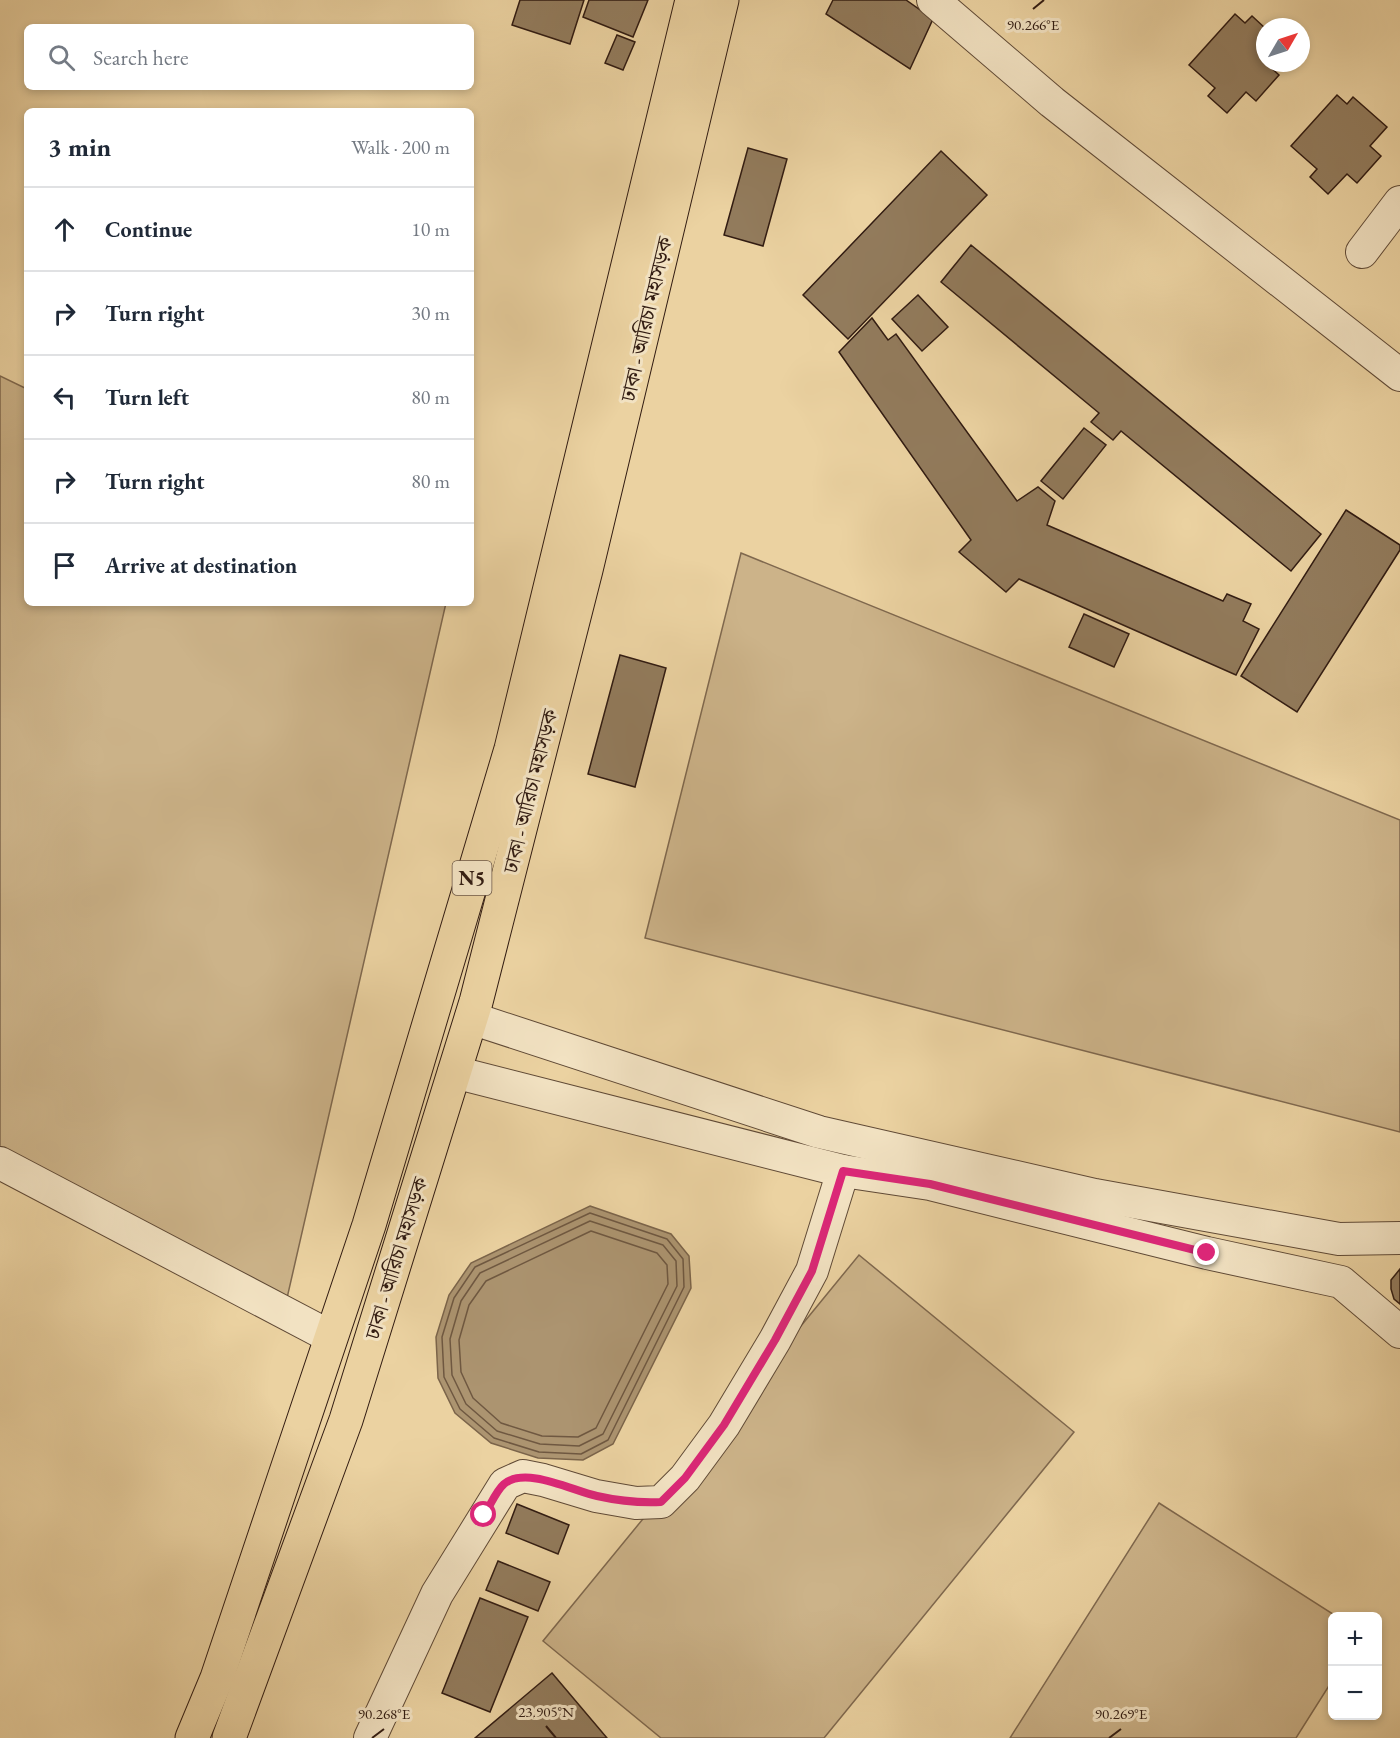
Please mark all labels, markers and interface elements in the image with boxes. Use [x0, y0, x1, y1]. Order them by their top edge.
text: 90.266°E [1007, 15, 1060, 34]
north arrow [1256, 18, 1310, 72]
search box [24, 24, 474, 90]
icon: search [45, 41, 78, 74]
text: Search here [93, 43, 188, 72]
text: 3 min [48, 130, 111, 164]
text: Walk · 200 m [351, 134, 450, 160]
icon: ahead [48, 213, 81, 246]
text: Continue [105, 215, 192, 244]
text: 10 m [411, 216, 450, 242]
street label: ঢাকা - আরিচা মহাসড়ক [614, 233, 678, 405]
icon: right [48, 297, 81, 330]
text: Turn right [105, 299, 204, 328]
text: 30 m [411, 300, 450, 326]
icon: left [48, 381, 81, 414]
text: Turn left [105, 383, 189, 412]
text: 80 m [411, 384, 450, 410]
icon: right [48, 465, 81, 498]
text: Turn right [105, 467, 204, 496]
text: 80 m [411, 468, 450, 494]
icon: arrive [48, 549, 81, 582]
text: Arrive at destination [105, 551, 297, 580]
street label: ঢাকা - আরিচা মহাসড়ক [496, 705, 564, 877]
road number: N5 [452, 861, 492, 895]
street label: ঢাকা - আরিচা মহাসড়ক [358, 1173, 434, 1343]
route end [1193, 1239, 1219, 1265]
route start [470, 1501, 496, 1527]
map controls [1328, 1612, 1382, 1720]
button: + [1328, 1612, 1382, 1666]
button: − [1328, 1666, 1382, 1720]
text: 23.905°N [518, 1702, 574, 1721]
text: 90.268°E [358, 1704, 411, 1723]
text: 90.269°E [1095, 1704, 1148, 1723]

